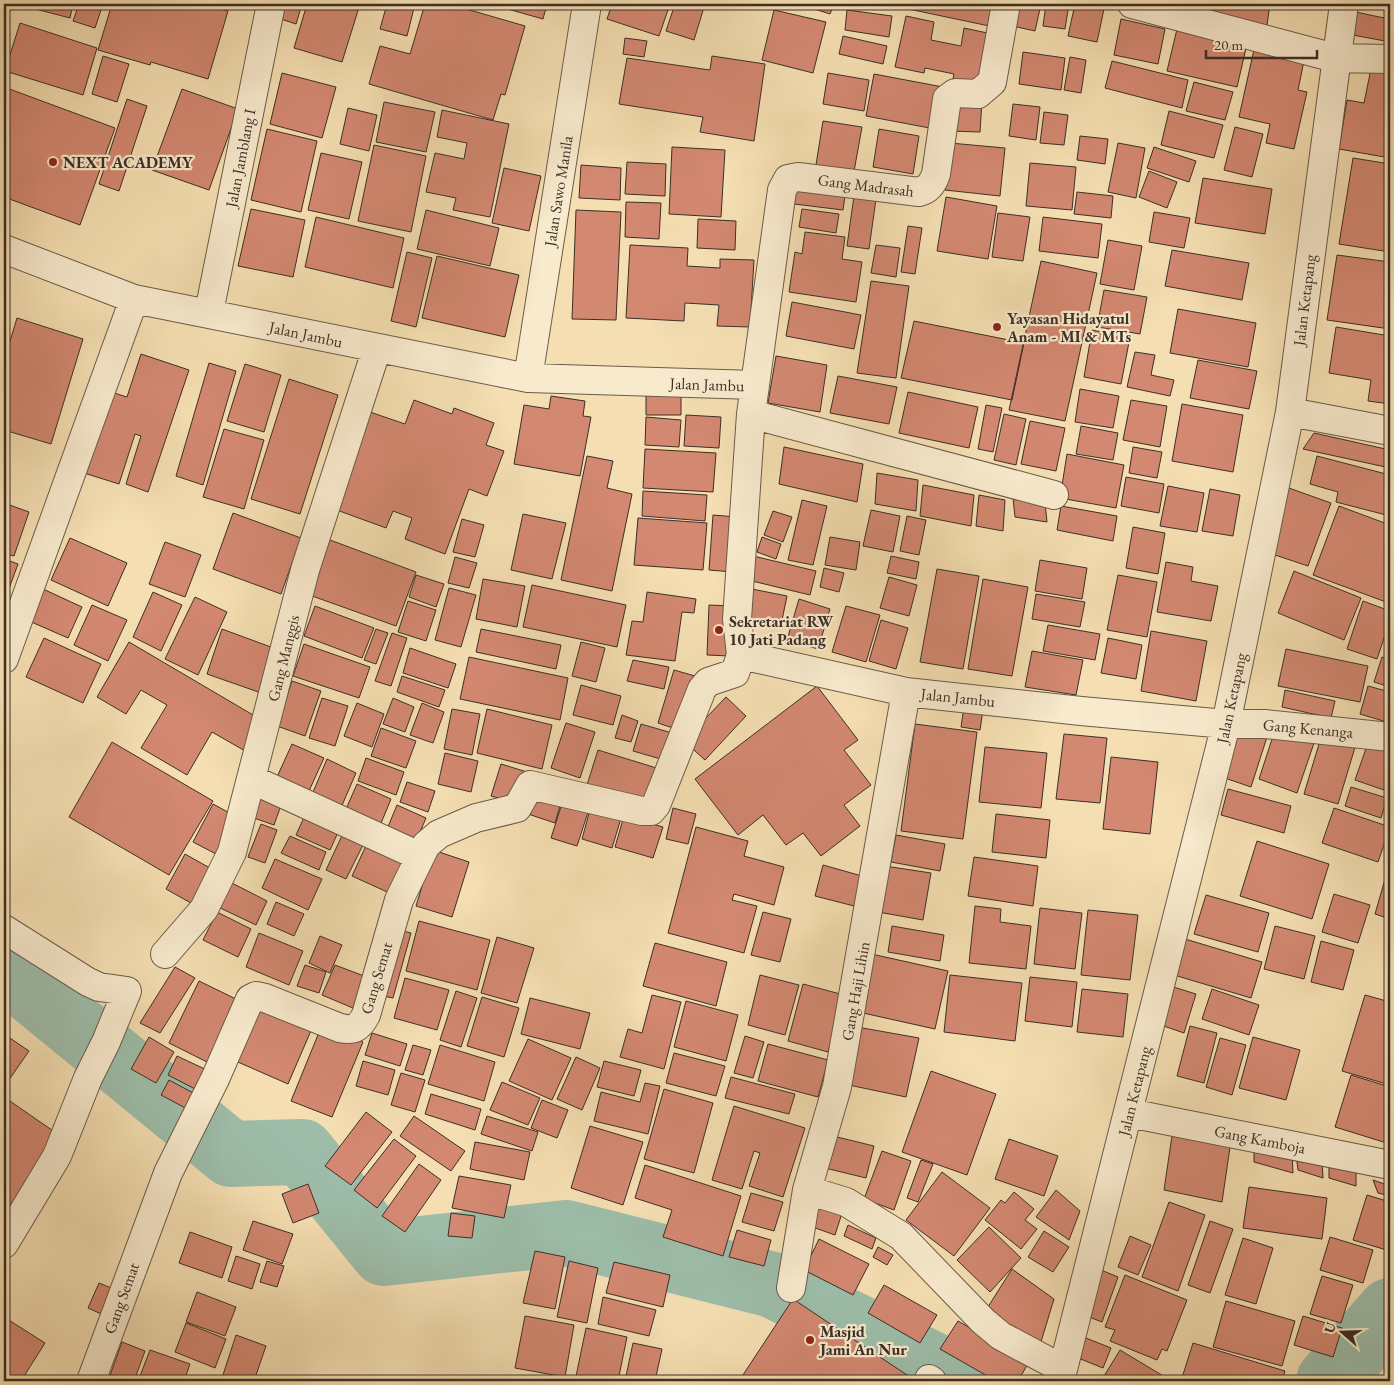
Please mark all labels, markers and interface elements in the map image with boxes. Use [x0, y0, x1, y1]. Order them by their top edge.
scale bar [1206, 28, 1318, 60]
text: 20 m [1214, 35, 1243, 54]
street label: Jalan Jamblang I [220, 106, 260, 211]
street label: Jalan Sawo Manila [539, 134, 578, 250]
place label: NEXT ACADEMY [63, 152, 193, 173]
marker: NEXT ACADEMY [47, 156, 59, 168]
street label: Gang Madrasah [817, 169, 915, 202]
street label: Jalan Ketapang [1288, 252, 1321, 349]
place label: Yayasan Hidayatul Anam - MI & MTs [1006, 308, 1131, 347]
street label: Jalan Jambu [265, 316, 345, 353]
marker: Yayasan Hidayatul Anam - MI & MTs [991, 321, 1003, 333]
street label: Jalan Jambu [667, 373, 745, 396]
place label: Sekretariat RW 10 Jati Padang [729, 611, 834, 650]
street label: Gang Manggis [263, 613, 304, 704]
marker: Sekretariat RW 10 Jati Padang [713, 624, 725, 636]
street label: Jalan Ketapang [1211, 650, 1252, 747]
street label: Jalan Jambu [918, 683, 997, 712]
street label: Gang Kenanga [1262, 714, 1355, 743]
street label: Gang Haji Lihin [836, 939, 875, 1042]
street label: Gang Semat [356, 940, 397, 1017]
street label: Jalan Ketapang [1113, 1043, 1156, 1140]
street label: Gang Kamboja [1212, 1120, 1308, 1159]
street label: Gang Semat [99, 1260, 144, 1337]
north arrow [1316, 1308, 1366, 1358]
text: U [1320, 1319, 1340, 1336]
place label: Masjid Jami An Nur [818, 1321, 907, 1360]
marker: Masjid Jami An Nur [804, 1334, 816, 1346]

